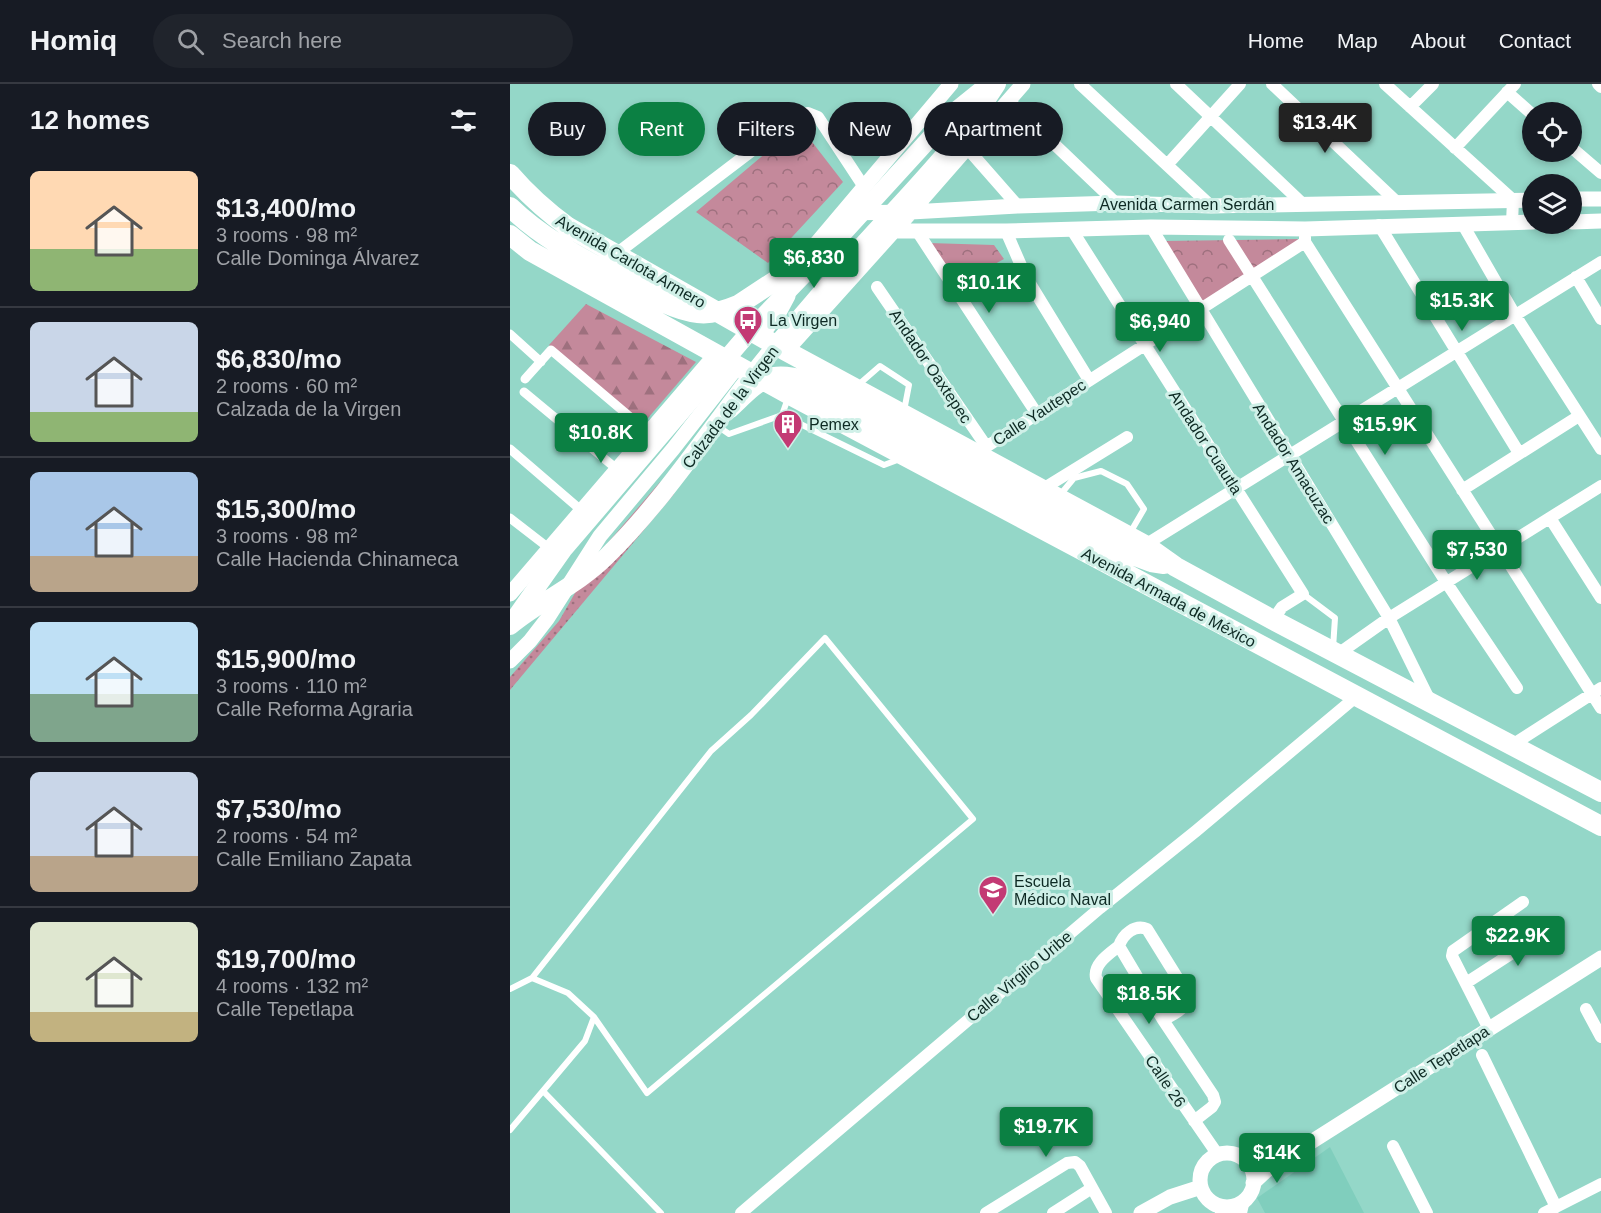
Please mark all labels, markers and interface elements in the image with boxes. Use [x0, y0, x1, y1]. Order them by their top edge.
search box [153, 14, 573, 68]
text: Homiq [30, 25, 117, 56]
icon: search [174, 25, 207, 58]
text: Search here [222, 28, 342, 53]
text: Home [1248, 29, 1304, 52]
text: Map [1337, 29, 1378, 52]
text: About [1411, 29, 1466, 52]
text: Contact [1499, 29, 1571, 52]
chip: Buy [528, 102, 606, 156]
chip: Rent [618, 102, 705, 156]
chip: Filters [717, 102, 816, 156]
chip: New [828, 102, 912, 156]
chip: Apartment [924, 102, 1063, 156]
map controls [1522, 102, 1582, 234]
button: locate [1522, 102, 1582, 162]
pin: $13.4K [1276, 103, 1374, 154]
icon: filters [447, 104, 480, 137]
text: 12 homes [30, 105, 150, 135]
text: $13.4K [1293, 111, 1357, 133]
button: layers [1522, 174, 1582, 234]
text: $13,400/mo [216, 193, 356, 223]
icon: home [78, 195, 150, 267]
street label: Avenida Carmen Serdán [1100, 196, 1274, 213]
street label: Avenida Carlota Armero [553, 212, 709, 311]
text: 3 rooms · 98 m² [216, 224, 357, 246]
pin: $6,830 [765, 238, 863, 289]
text: $6,830 [783, 246, 845, 268]
text: Calle Dominga Álvarez [216, 247, 419, 269]
pin: $10.1K [940, 263, 1038, 314]
text: $10.1K [957, 271, 1021, 293]
pin: $15.3K [1413, 281, 1511, 332]
text: $15.3K [1430, 289, 1494, 311]
pin: $6,940 [1111, 302, 1209, 353]
bus stop icon: La Virgen [732, 304, 764, 346]
street label: Andador Oaxtepec [886, 306, 975, 426]
text: $6,940 [1129, 310, 1191, 332]
place label: La Virgen [769, 312, 837, 329]
street label: Calzada de la Virgen [679, 343, 782, 472]
text: $6,830/mo [216, 344, 342, 374]
icon: home [78, 346, 150, 418]
text: 2 rooms · 60 m² [216, 375, 357, 397]
street label: Calle Yautepec [990, 376, 1089, 449]
street label: Andador Cuautla [1166, 387, 1245, 497]
text: Calzada de la Virgen [216, 398, 401, 420]
street label: Andador Amacuzac [1250, 400, 1338, 527]
pin: $15.9K [1336, 405, 1434, 456]
building icon: Pemex [772, 408, 804, 450]
pin: $10.8K [552, 413, 650, 464]
text: $15.9K [1353, 413, 1417, 435]
place label: Pemex [809, 416, 859, 433]
text: $10.8K [569, 421, 633, 443]
text: $15,300/mo [216, 494, 356, 524]
icon: home [78, 496, 150, 568]
text: 3 rooms · 98 m² [216, 525, 357, 547]
pin: $7,530 [1428, 530, 1526, 581]
text: $7,530 [1446, 538, 1508, 560]
street label: Avenida Armada de México [1079, 544, 1259, 651]
text: Calle Hacienda Chinameca [216, 548, 458, 570]
text: $15,900/mo [216, 644, 356, 674]
icon: home [78, 646, 150, 718]
text: 3 rooms · 110 m² [216, 675, 367, 697]
text: Calle Reforma Agraria [216, 698, 413, 720]
text: $7,530/mo [216, 794, 342, 824]
icon: home [78, 796, 150, 868]
text: 2 rooms · 54 m² [216, 825, 357, 847]
text: Calle Emiliano Zapata [216, 848, 412, 870]
place label: Escuela Médico Naval [1014, 873, 1111, 908]
school or university icon: Escuela Médico Naval [977, 874, 1009, 916]
pin: $22.9K [1469, 916, 1567, 967]
text: $22.9K [1486, 924, 1550, 946]
street label: Calle Virgilio Uribe [964, 928, 1075, 1025]
text: $19,700/mo [216, 944, 356, 974]
icon: home [78, 946, 150, 1018]
pin: $18.5K [1100, 974, 1198, 1025]
text: 4 rooms · 132 m² [216, 975, 368, 997]
text: $18.5K [1117, 982, 1181, 1004]
text: Calle Tepetlapa [216, 998, 354, 1020]
street label: Calle Tepetlapa [1391, 1022, 1492, 1097]
street label: Calle 26 [1142, 1052, 1189, 1110]
pin: $19.7K [997, 1107, 1095, 1158]
text: $19.7K [1014, 1115, 1078, 1137]
pin: $14K [1241, 1133, 1313, 1184]
text: $14K [1253, 1141, 1301, 1163]

